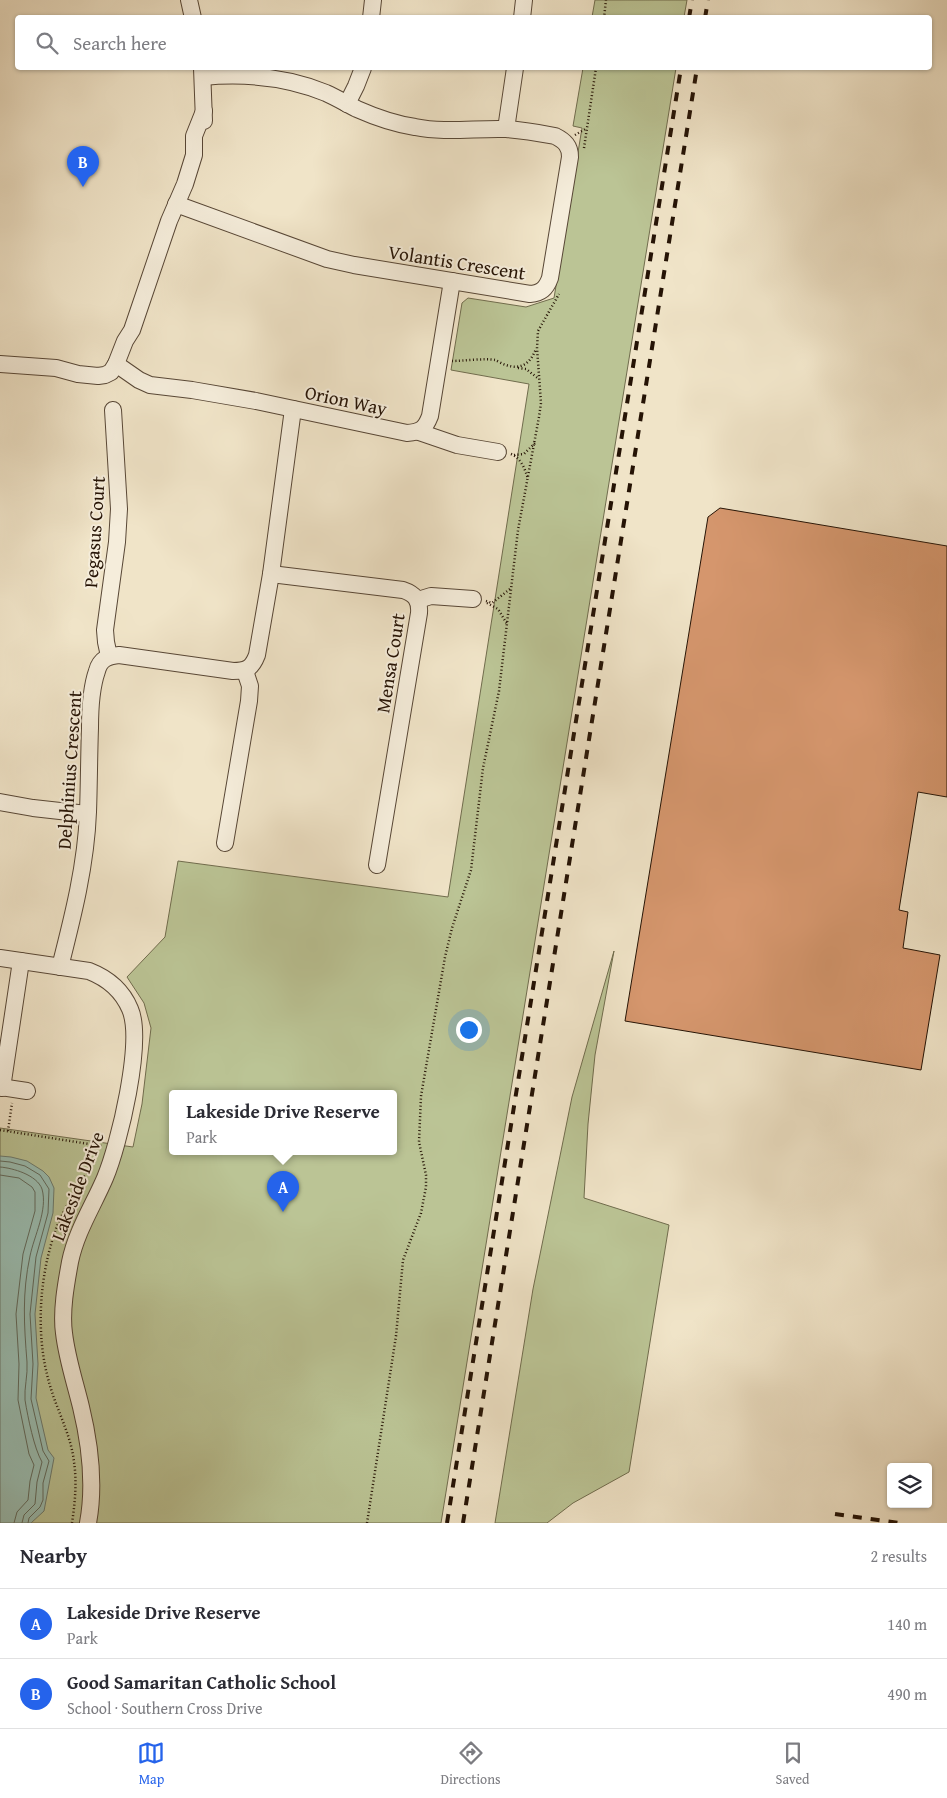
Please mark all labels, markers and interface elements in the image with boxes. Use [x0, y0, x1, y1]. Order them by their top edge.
search box [15, 15, 932, 70]
icon: search [33, 29, 61, 57]
text: Search here [73, 29, 167, 57]
pin: B [67, 146, 99, 187]
street label: Volantis Crescent [386, 237, 528, 287]
street label: Orion Way [302, 378, 390, 422]
street label: Pegasus Court [76, 475, 112, 589]
street label: Mensa Court [368, 611, 412, 715]
street label: Delphinius Crescent [49, 689, 89, 850]
your location [456, 1017, 482, 1043]
popup [169, 1090, 397, 1155]
text: Lakeside Drive Reserve [186, 1097, 380, 1125]
text: Park [186, 1125, 217, 1149]
street label: Lakeside Drive [43, 1127, 111, 1245]
pin: A [267, 1171, 299, 1212]
map controls [887, 1463, 932, 1508]
button: layers [887, 1463, 932, 1508]
text: Nearby [20, 1540, 87, 1571]
text: 2 results [870, 1544, 927, 1568]
text: Lakeside Drive Reserve [67, 1598, 261, 1626]
text: A [31, 1612, 41, 1636]
text: 140 m [887, 1612, 927, 1636]
text: Park [67, 1626, 98, 1650]
text: Good Samaritan Catholic School [67, 1668, 336, 1696]
text: B [31, 1682, 41, 1706]
text: 490 m [887, 1682, 927, 1706]
text: School · Southern Cross Drive [67, 1696, 262, 1720]
tab: Map [137, 1739, 165, 1789]
tab: Directions [440, 1739, 501, 1789]
tab: Saved [776, 1739, 810, 1789]

